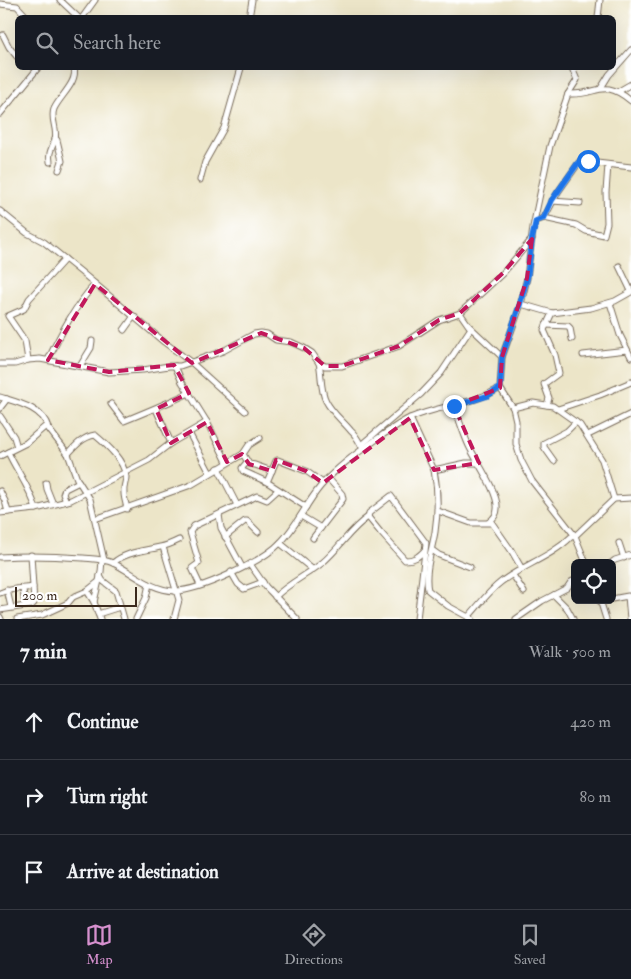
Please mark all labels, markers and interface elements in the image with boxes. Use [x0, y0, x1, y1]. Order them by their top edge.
search box [15, 15, 616, 70]
icon: search [33, 29, 61, 57]
text: Search here [73, 31, 161, 55]
route start [577, 150, 600, 173]
route end [443, 395, 466, 418]
map controls [571, 559, 616, 604]
button: locate [571, 559, 616, 604]
scale bar [15, 584, 138, 607]
text: 200 m [22, 587, 57, 604]
text: 7 min [20, 638, 67, 665]
text: Walk · 500 m [529, 642, 611, 662]
icon: ahead [20, 708, 48, 736]
text: Continue [67, 710, 138, 734]
text: 420 m [570, 712, 611, 732]
icon: right [20, 783, 48, 811]
text: Turn right [67, 785, 147, 809]
text: 80 m [580, 787, 611, 807]
icon: arrive [20, 858, 48, 886]
text: Arrive at destination [67, 860, 219, 884]
tab: Map [85, 921, 113, 968]
tab: Directions [284, 921, 343, 968]
tab: Saved [514, 921, 546, 968]

